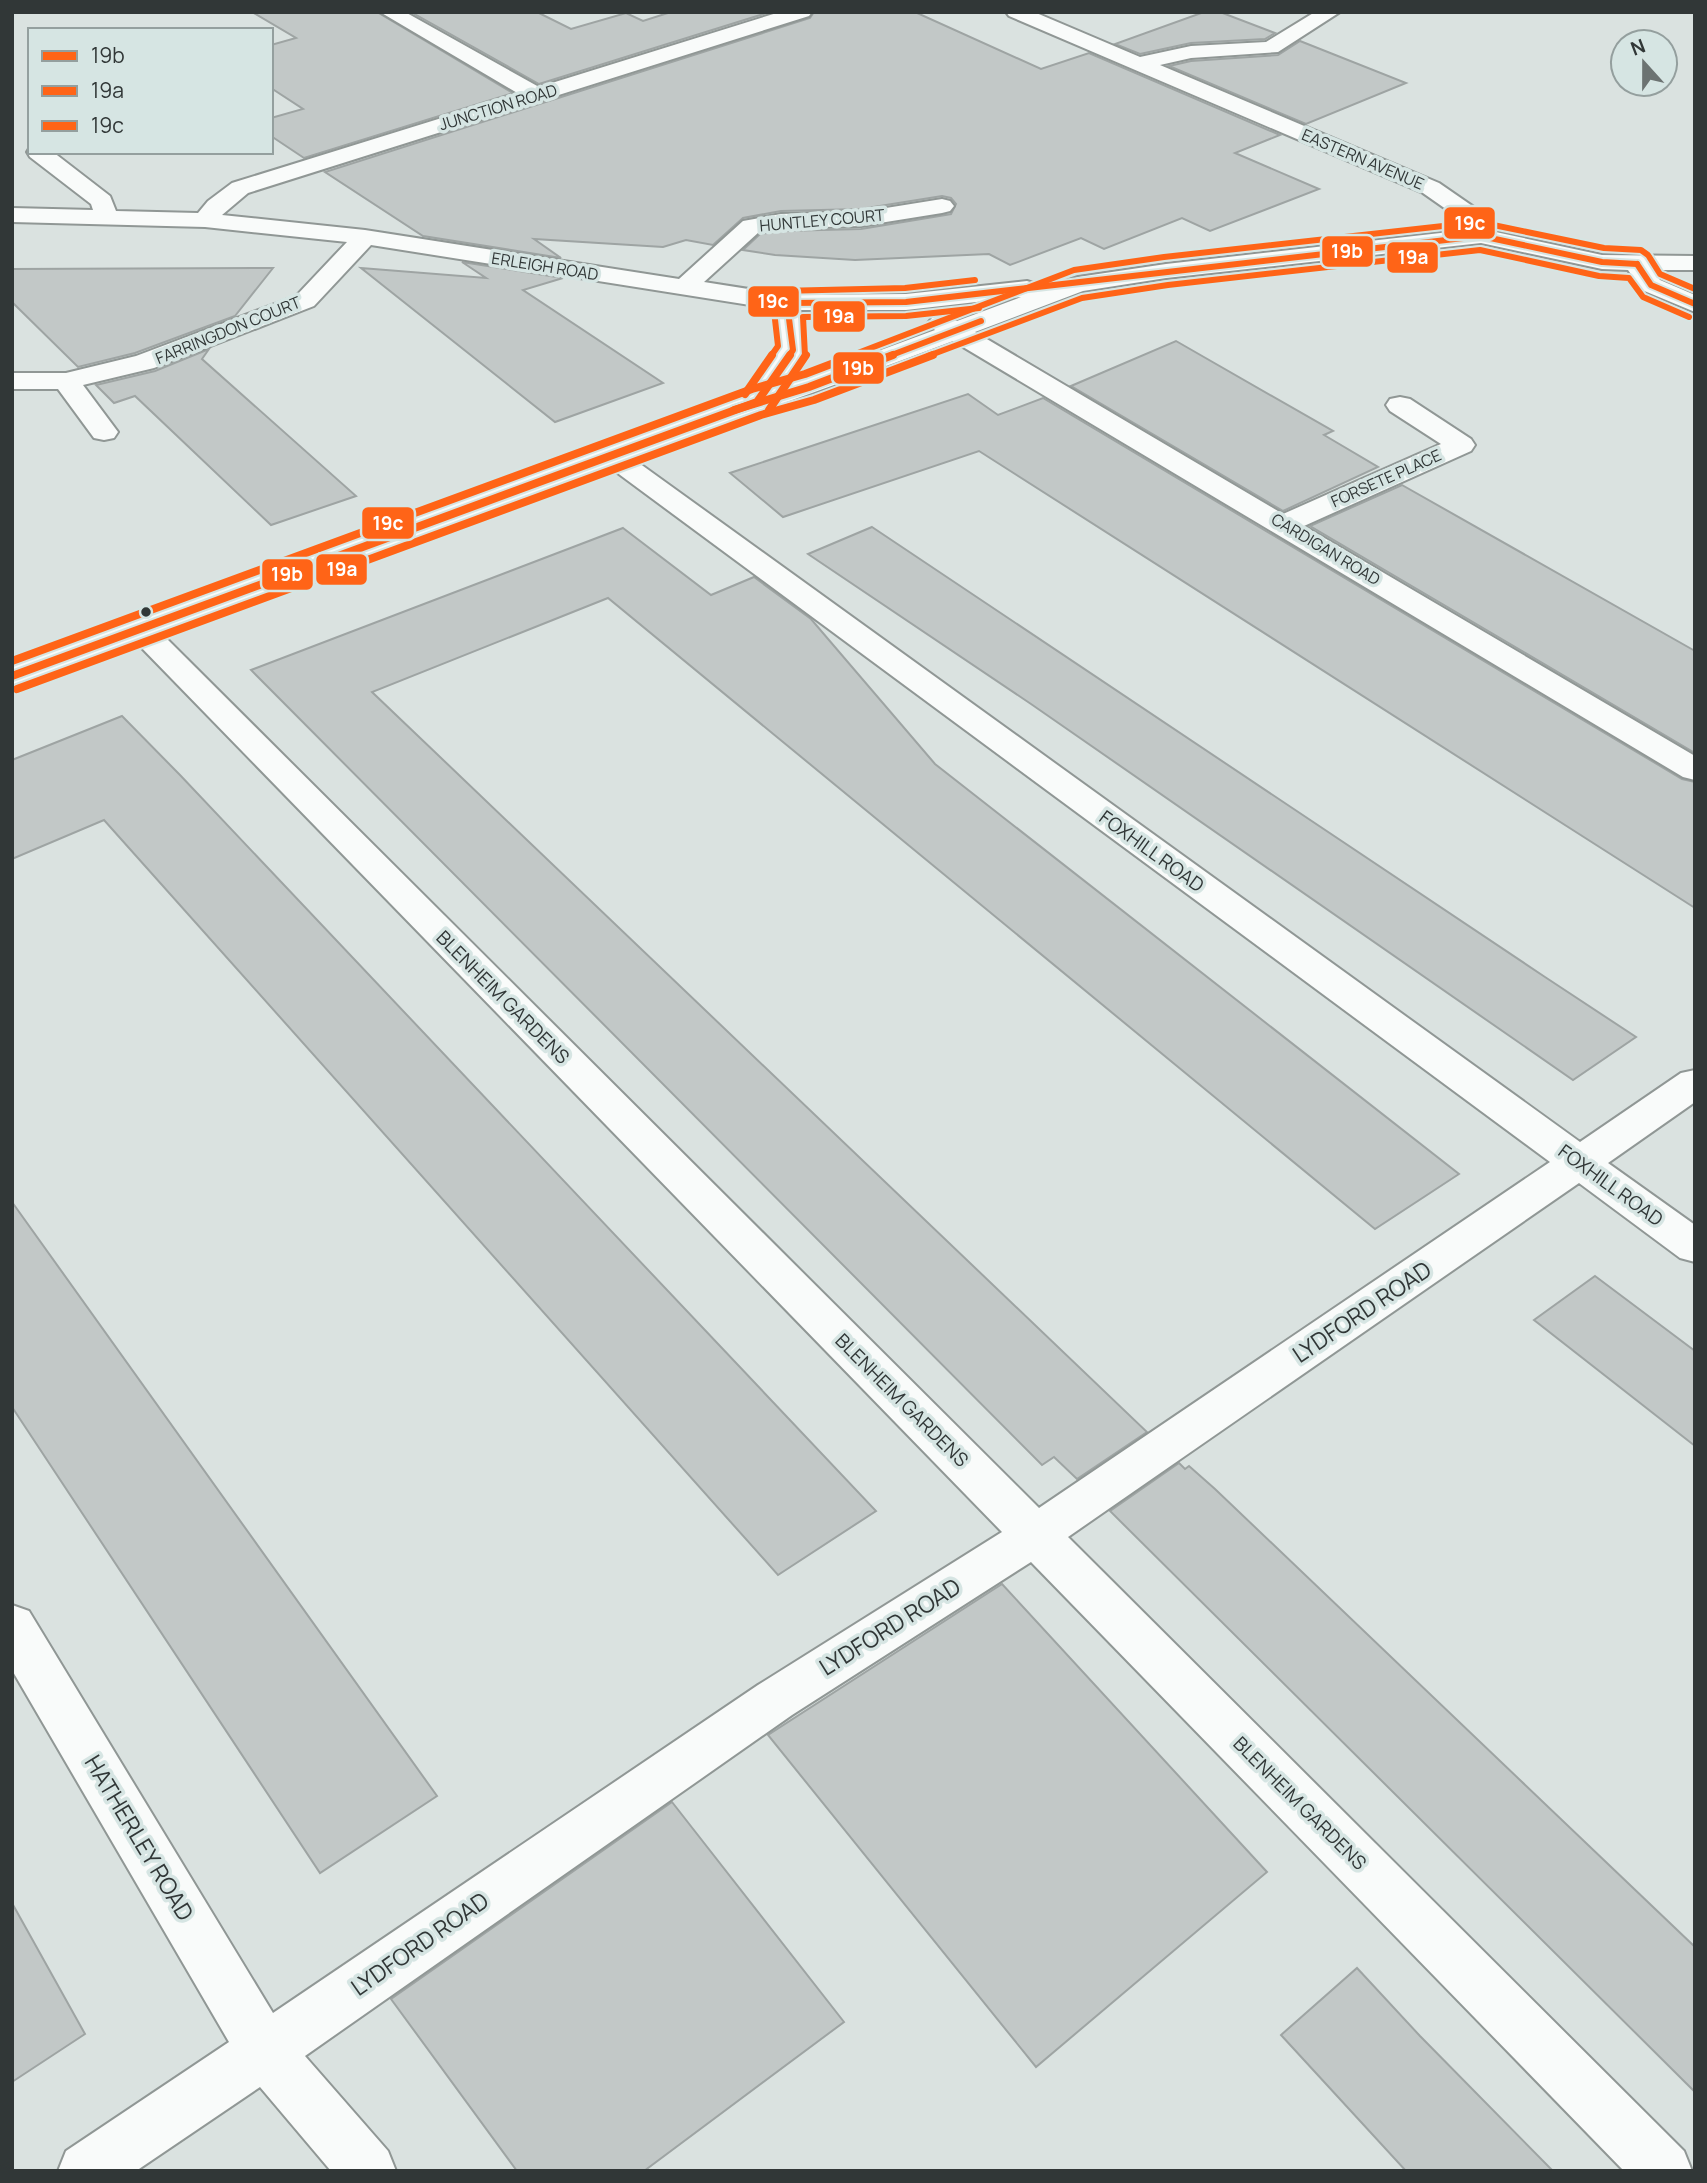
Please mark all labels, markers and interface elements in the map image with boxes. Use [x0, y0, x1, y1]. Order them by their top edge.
legend [28, 28, 273, 154]
north arrow [1609, 28, 1679, 98]
text: N [1627, 33, 1649, 62]
text: 19b [91, 41, 125, 69]
text: 19a [91, 76, 124, 104]
street label: JUNCTION ROAD [436, 79, 560, 135]
text: 19c [91, 111, 124, 139]
street label: EASTERN AVENUE [1298, 123, 1428, 195]
street label: HUNTLEY COURT [759, 204, 886, 236]
line badge: 19c [1443, 206, 1496, 240]
text: 19c [1454, 210, 1486, 236]
line badge: 19b [1321, 235, 1374, 268]
text: 19b [1331, 238, 1363, 264]
line badge: 19a [1386, 241, 1439, 274]
text: 19a [1397, 244, 1429, 270]
street label: ERLEIGH ROAD [490, 247, 600, 285]
line badge: 19c [747, 285, 800, 318]
text: 19c [757, 288, 789, 314]
street label: FARRINGDON COURT [152, 291, 304, 369]
line badge: 19a [812, 300, 866, 333]
text: 19a [823, 303, 855, 329]
line badge: 19b [832, 351, 885, 385]
text: 19b [842, 355, 874, 381]
street label: FORSETE PLACE [1327, 444, 1445, 512]
line badge: 19c [361, 506, 415, 540]
street label: CARDIGAN ROAD [1267, 508, 1385, 590]
text: 19c [372, 510, 404, 536]
line badge: 19a [315, 553, 368, 586]
text: 19a [326, 556, 358, 582]
line badge: 19b [261, 558, 314, 591]
text: 19b [271, 561, 303, 587]
unlabelled marker [139, 605, 153, 619]
street label: FOXHILL ROAD [1094, 804, 1210, 898]
street label: BLENHEIM GARDENS [431, 925, 576, 1070]
street label: FOXHILL ROAD [1553, 1138, 1669, 1232]
street label: LYDFORD ROAD [1286, 1253, 1437, 1369]
street label: BLENHEIM GARDENS [830, 1328, 975, 1473]
street label: LYDFORD ROAD [813, 1570, 966, 1682]
street label: BLENHEIM GARDENS [1228, 1731, 1373, 1876]
street label: HATHERLEY ROAD [78, 1749, 202, 1926]
street label: LYDFORD ROAD [344, 1884, 495, 2003]

